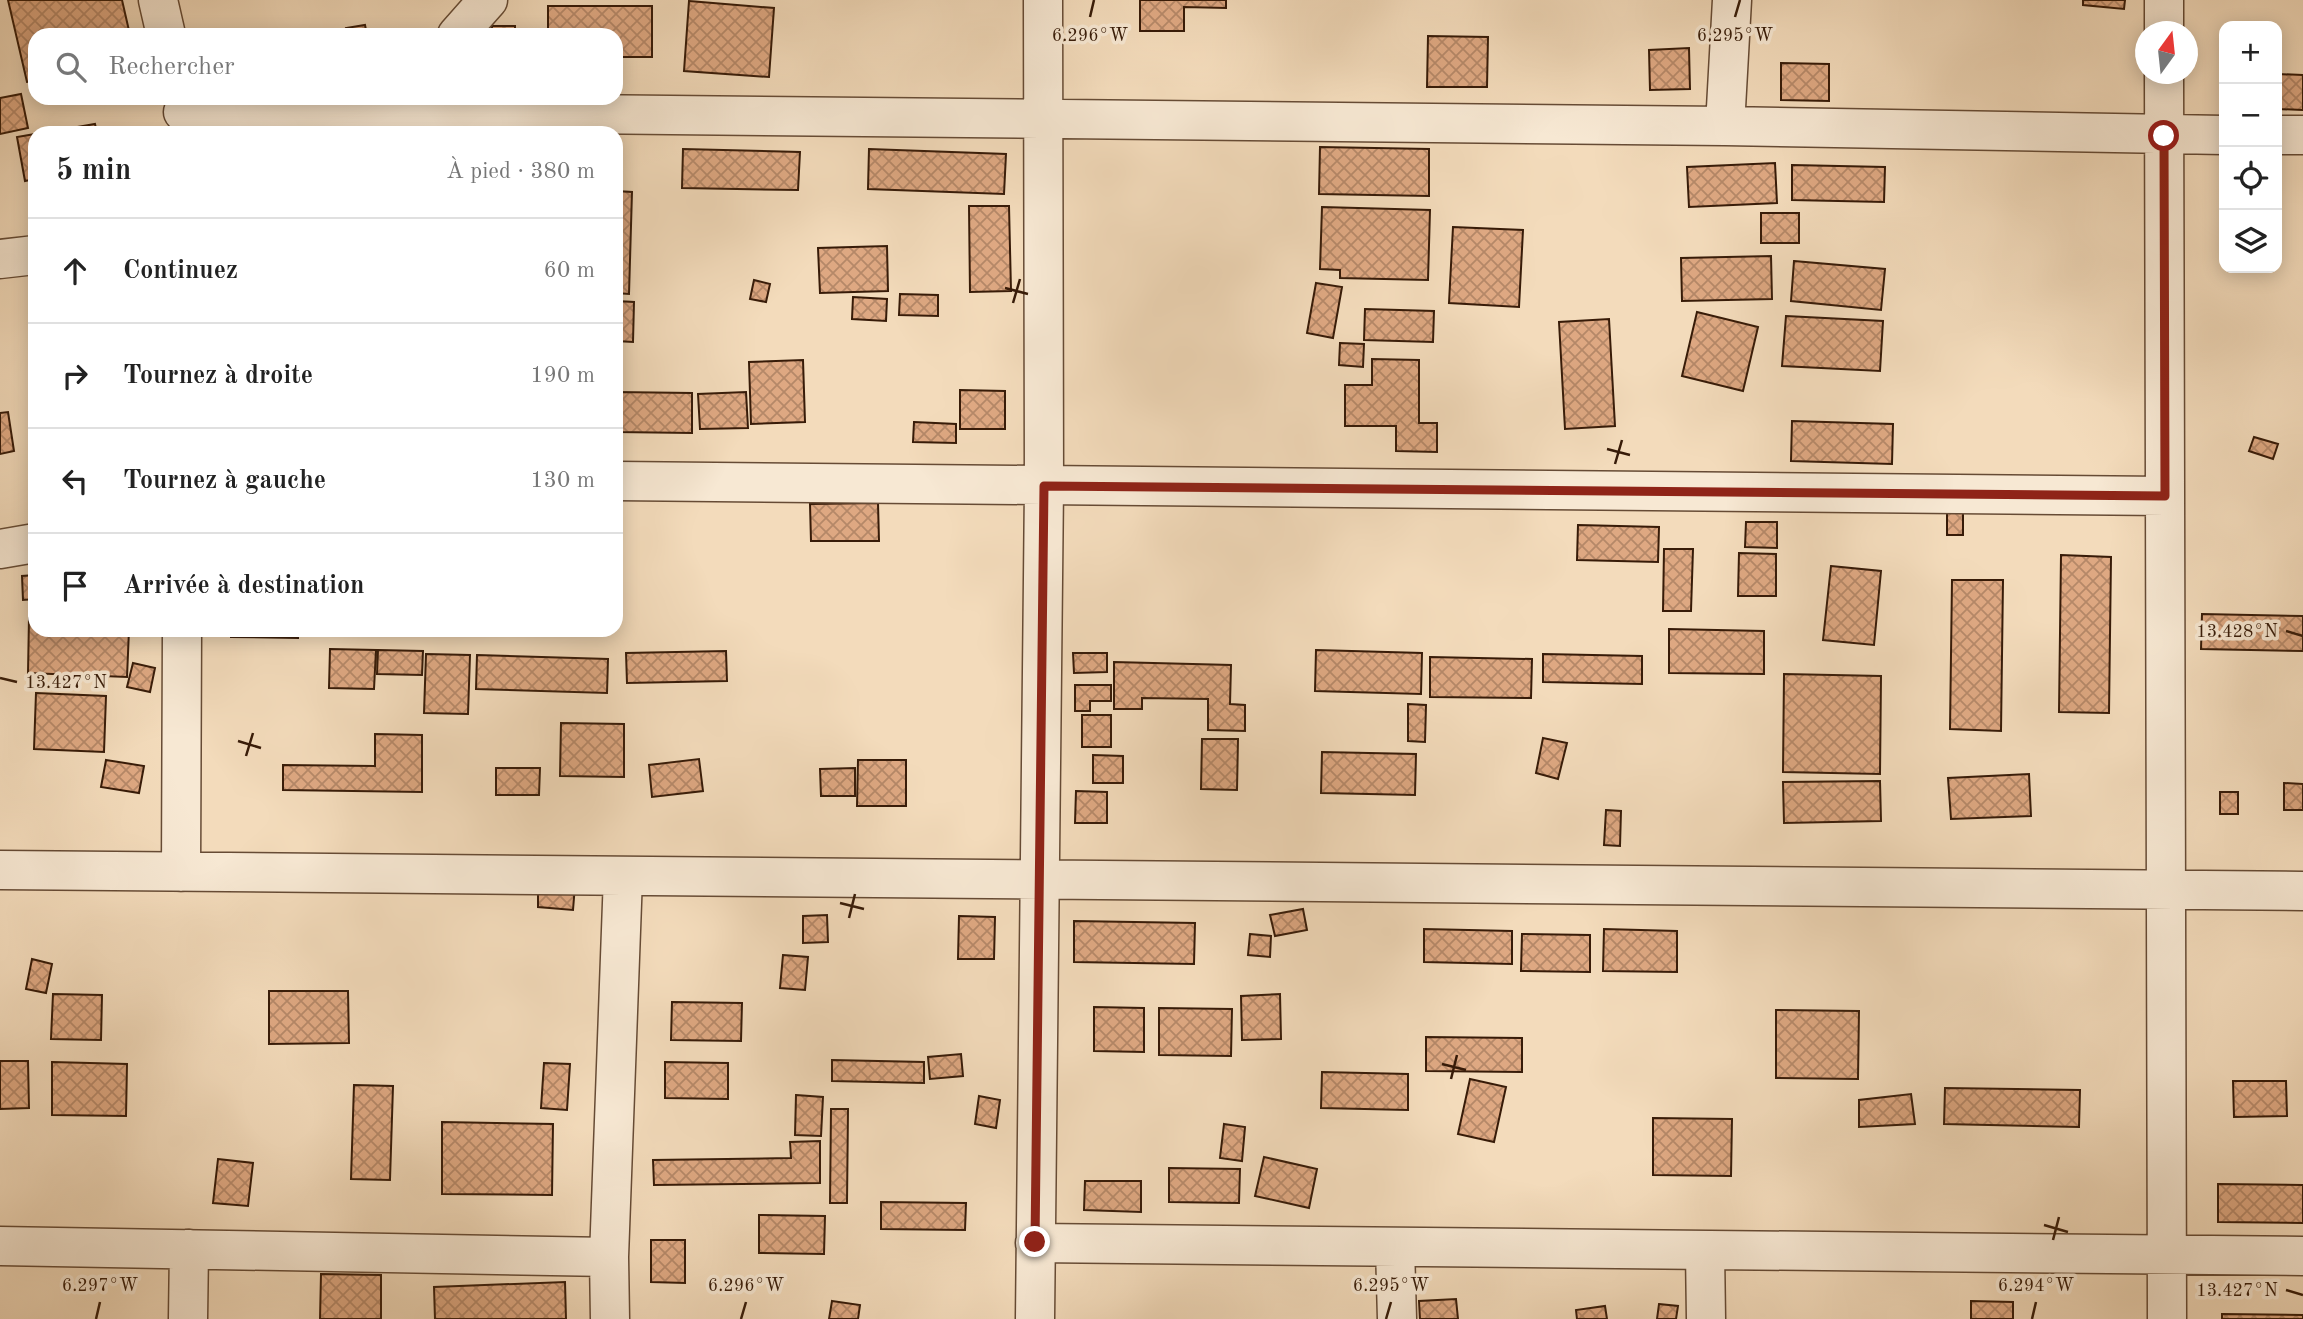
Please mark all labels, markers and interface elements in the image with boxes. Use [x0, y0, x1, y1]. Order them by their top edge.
north arrow [2135, 21, 2198, 84]
map controls [2219, 21, 2282, 273]
button: + [2219, 21, 2282, 84]
text: 6.296°W [1052, 27, 1128, 45]
text: 6.295°W [1697, 27, 1773, 45]
search box [28, 28, 623, 105]
icon: search [52, 48, 90, 86]
text: Rechercher [108, 54, 235, 80]
button: − [2219, 84, 2282, 147]
route start [2148, 120, 2179, 151]
button: locate [2219, 147, 2282, 210]
text: 5 min [56, 156, 131, 186]
text: À pied · 380 m [446, 160, 595, 183]
button: layers [2219, 210, 2282, 273]
icon: ahead [56, 252, 94, 290]
text: Continuez [123, 258, 238, 284]
text: 60 m [544, 259, 595, 282]
icon: right [56, 357, 94, 395]
text: Tournez à droite [123, 363, 313, 389]
text: 190 m [530, 364, 595, 387]
icon: left [56, 462, 94, 500]
text: Tournez à gauche [123, 468, 326, 494]
text: 130 m [530, 469, 595, 492]
icon: arrive [56, 567, 94, 605]
text: Arrivée à destination [123, 573, 365, 599]
text: 13.428°N [2196, 623, 2278, 641]
text: 13.427°N [25, 674, 107, 692]
route end [1019, 1226, 1050, 1257]
text: 6.297°W [62, 1277, 138, 1295]
text: 6.296°W [708, 1277, 784, 1295]
text: 6.295°W [1353, 1277, 1429, 1295]
text: 6.294°W [1998, 1277, 2074, 1295]
text: 13.427°N [2196, 1282, 2278, 1300]

